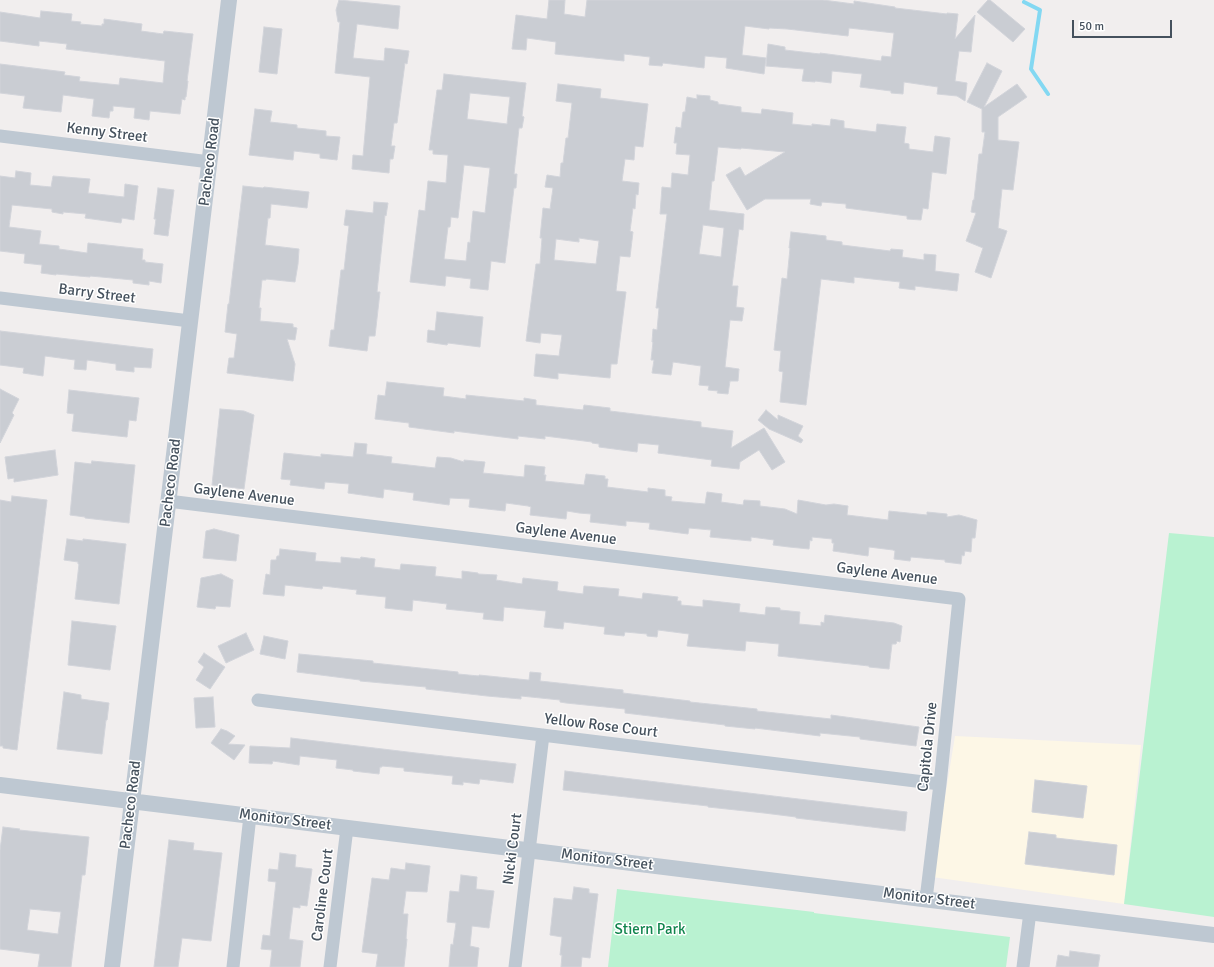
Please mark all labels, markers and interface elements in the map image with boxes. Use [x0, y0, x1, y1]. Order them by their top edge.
scale bar [1074, 12, 1174, 38]
text: 50 m [1079, 19, 1104, 34]
street label: Pacheco Road [196, 117, 224, 207]
street label: Kenny Street [65, 119, 149, 147]
street label: Barry Street [57, 280, 137, 308]
street label: Pacheco Road [157, 438, 185, 528]
street label: Gaylene Avenue [192, 480, 296, 510]
street label: Gaylene Avenue [514, 519, 618, 549]
street label: Gaylene Avenue [835, 559, 939, 589]
street label: Capitola Drive [914, 701, 942, 793]
street label: Yellow Rose Court [543, 710, 659, 742]
street label: Pacheco Road [117, 760, 145, 850]
street label: Monitor Street [238, 805, 332, 835]
street label: Nicki Court [500, 812, 526, 886]
street label: Monitor Street [560, 845, 654, 875]
street label: Caroline Court [308, 848, 338, 942]
street label: Monitor Street [882, 884, 976, 914]
park label: Stiern Park [614, 921, 686, 939]

